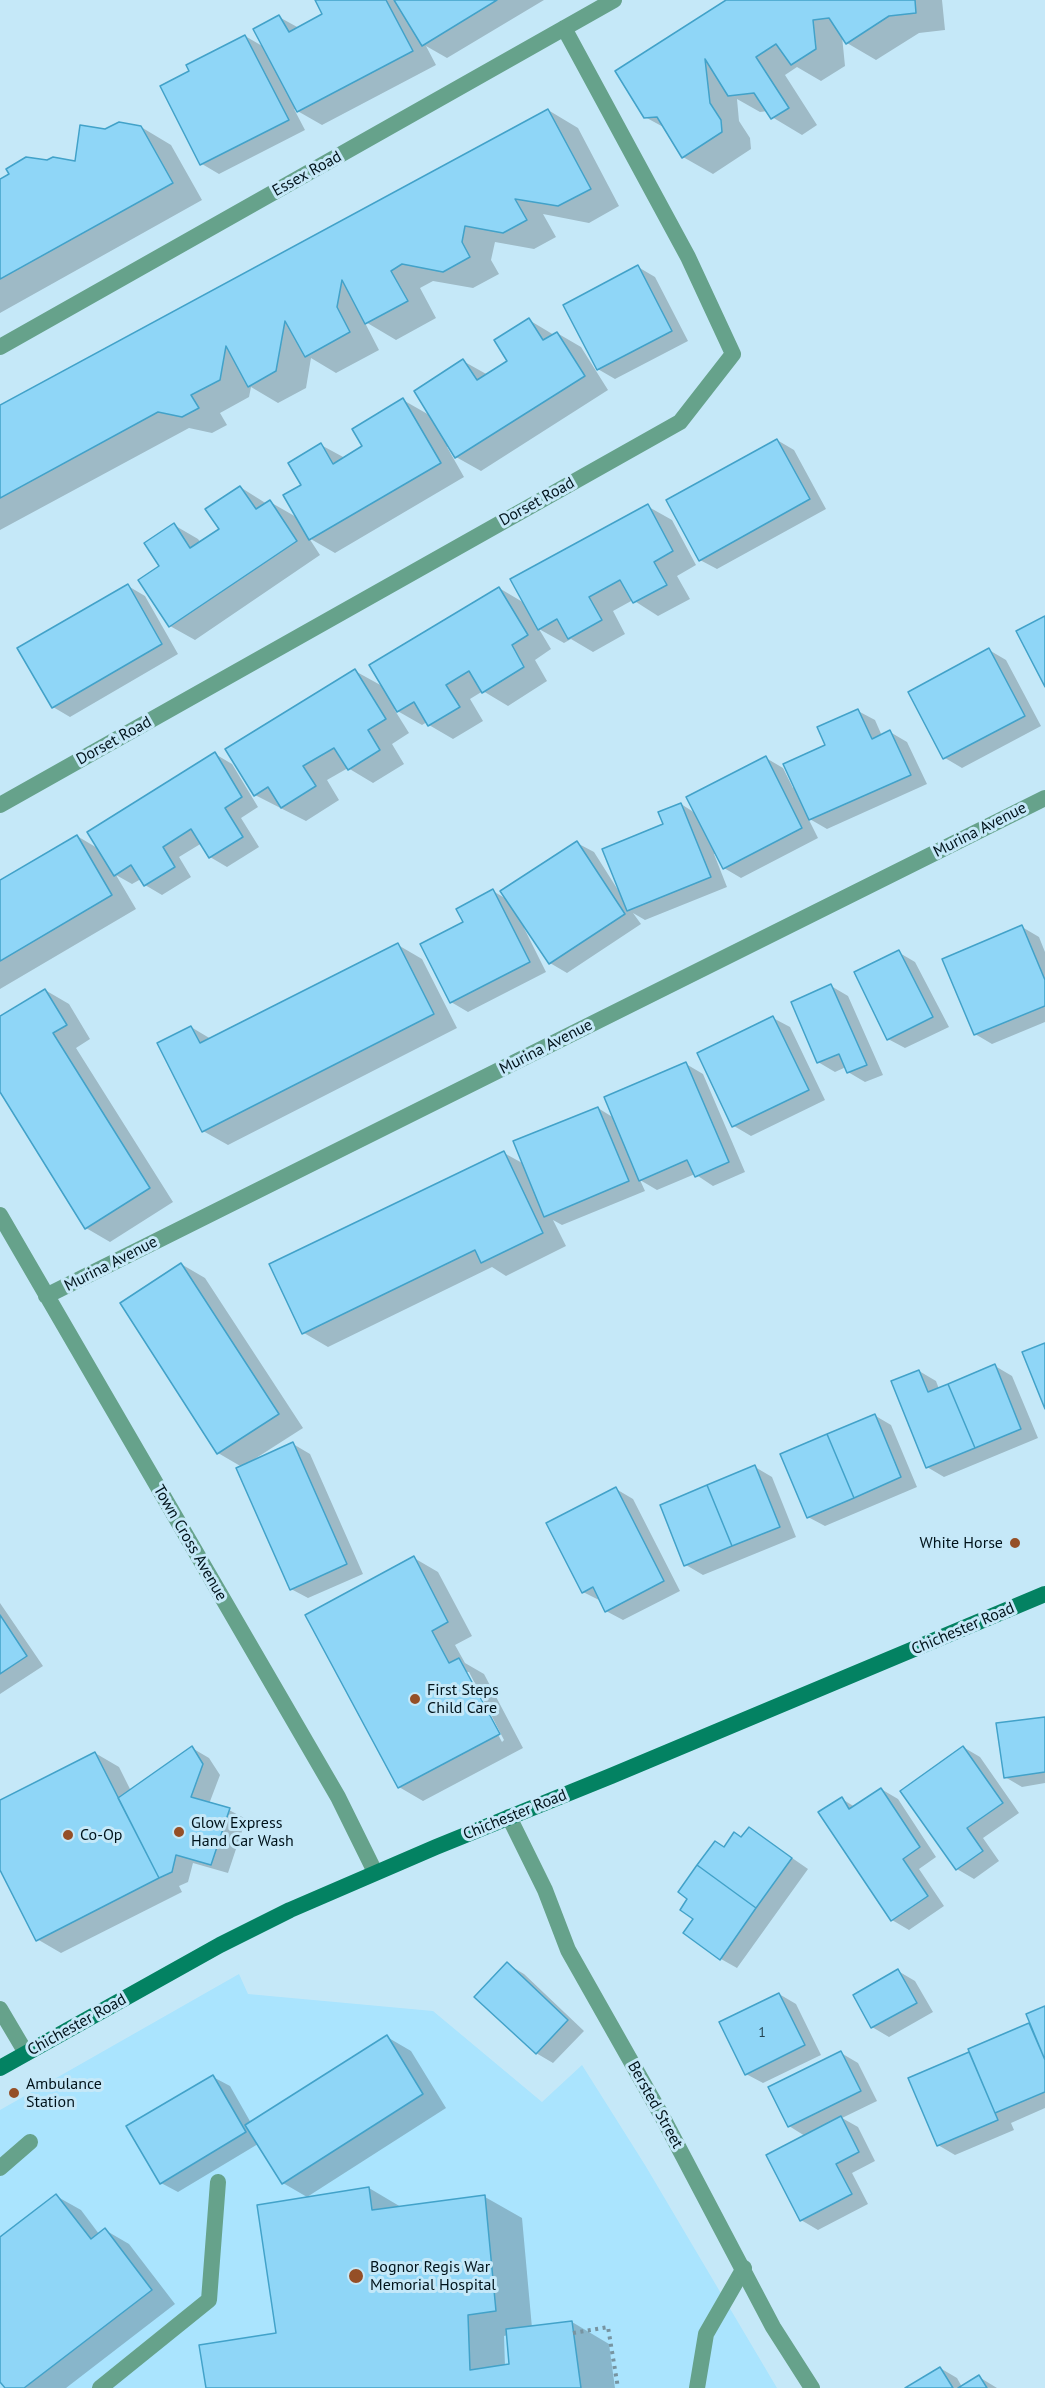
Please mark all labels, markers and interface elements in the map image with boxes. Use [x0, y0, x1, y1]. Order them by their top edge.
street label: Essex Road [269, 147, 345, 201]
street label: Dorset Road [496, 474, 578, 530]
street label: Dorset Road [73, 713, 155, 769]
street label: Murina Avenue [930, 798, 1030, 862]
street label: Murina Avenue [496, 1015, 596, 1079]
street label: Murina Avenue [61, 1232, 161, 1296]
street label: Town Cross Avenue [149, 1482, 231, 1604]
place label: White Horse [919, 1533, 1003, 1553]
marker: White Horse [1008, 1536, 1022, 1550]
street label: Chichester Road [909, 1599, 1017, 1659]
place label: First Steps Child Care [427, 1680, 499, 1718]
marker: First Steps Child Care [408, 1692, 422, 1706]
street label: Chichester Road [460, 1786, 570, 1844]
place label: Glow Express Hand Car Wash [191, 1813, 294, 1851]
place label: Co-Op [80, 1825, 123, 1845]
marker: Glow Express Hand Car Wash [172, 1825, 186, 1839]
marker: Co-Op [61, 1828, 75, 1842]
street label: Chichester Road [24, 1990, 130, 2060]
house number: 1 [758, 2025, 766, 2041]
street label: Bersted Street [623, 2058, 687, 2152]
place label: Ambulance Station [26, 2074, 102, 2112]
marker: Ambulance Station [7, 2086, 21, 2100]
place label: Bognor Regis War Memorial Hospital [370, 2257, 496, 2295]
marker: Bognor Regis War Memorial Hospital [347, 2267, 365, 2285]

